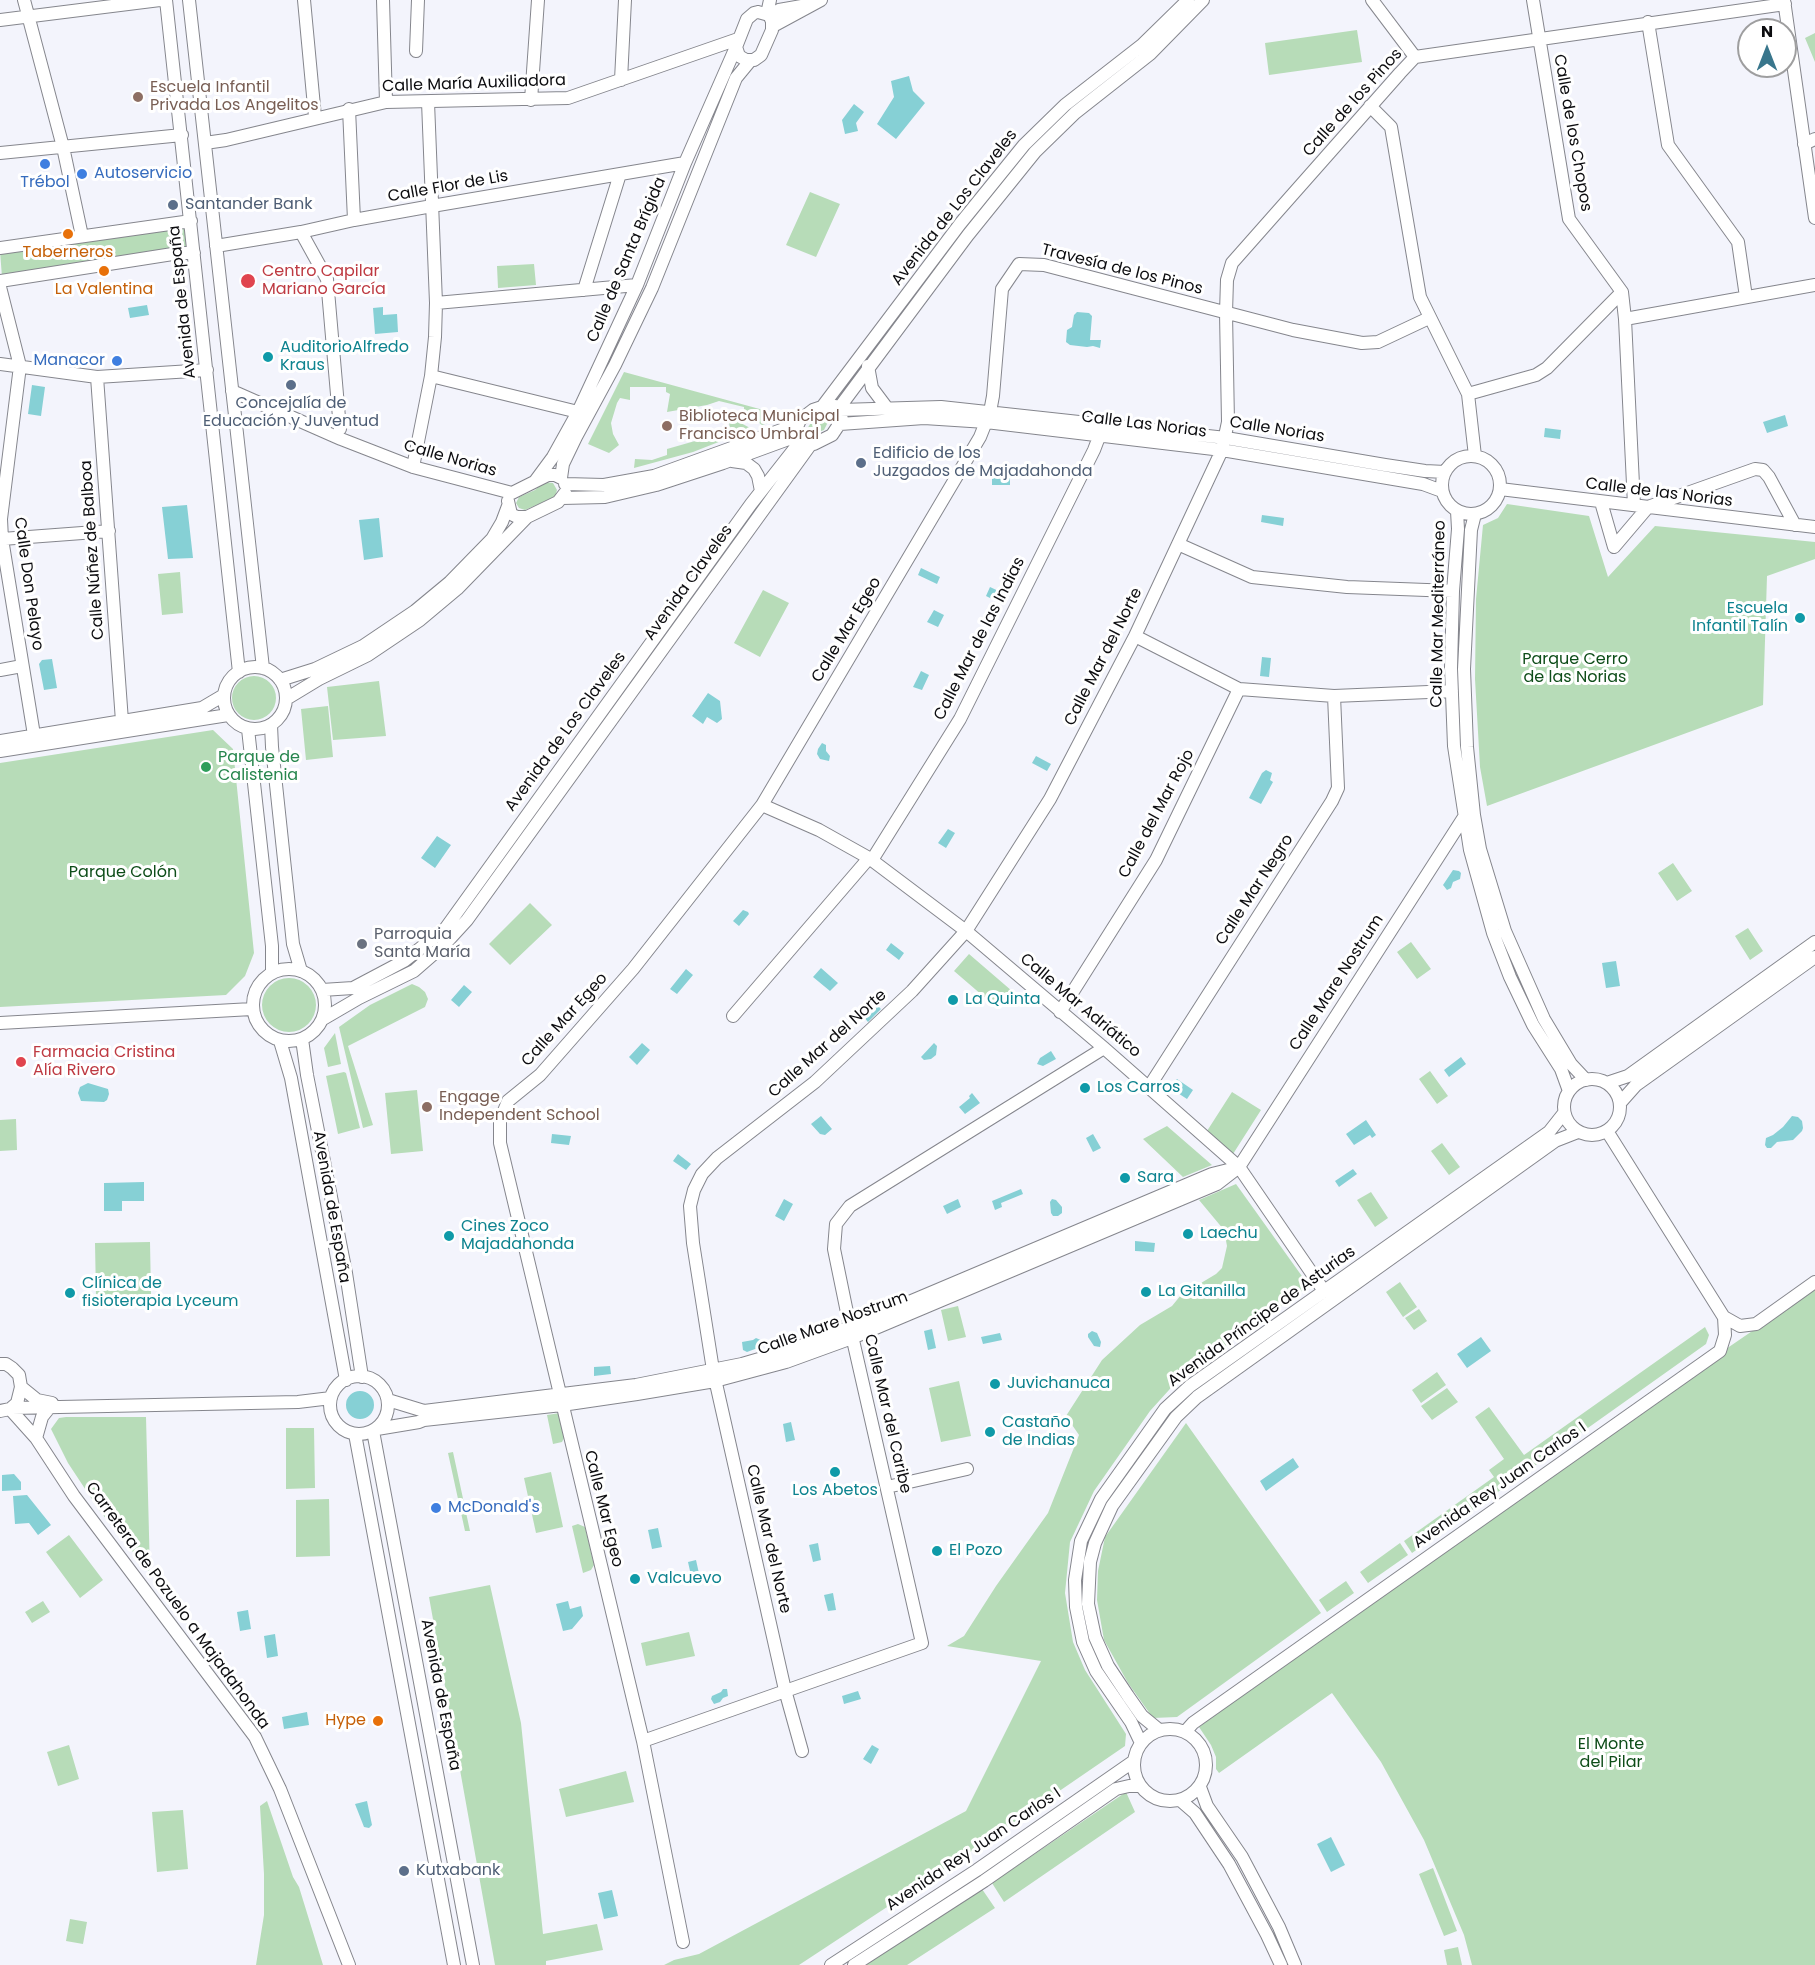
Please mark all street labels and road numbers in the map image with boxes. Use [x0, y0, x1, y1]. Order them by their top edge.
street label: Calle de los Pinos [1299, 45, 1407, 161]
street label: Calle de los Chopos [1549, 53, 1595, 213]
street label: Calle María Auxiliadora [382, 71, 566, 97]
street label: Avenida de Los Claveles [888, 126, 1022, 290]
street label: Calle Flor de Lis [386, 167, 510, 207]
street label: Calle de Santa Brígida [583, 174, 671, 346]
street label: Avenida de España [165, 224, 201, 380]
street label: Travesía de los Pinos [1039, 241, 1205, 299]
street label: Calle Las Norias [1080, 408, 1208, 442]
street label: Calle Norias [1228, 413, 1326, 447]
street label: Calle Norias [401, 437, 499, 481]
street label: Calle Núñez de Balboa [77, 460, 109, 640]
street label: Calle de las Norias [1584, 474, 1734, 512]
street label: Calle Don Pelayo [9, 516, 47, 652]
street label: Calle Mar Mediterráneo [1428, 520, 1450, 708]
street label: Avenida Claveles [641, 522, 737, 644]
street label: Calle Mar de las Indias [930, 554, 1030, 724]
street label: Calle Mar Egeo [808, 574, 886, 686]
street label: Calle Mar del Norte [1061, 585, 1147, 729]
street label: Avenida de Los Claveles [502, 648, 630, 816]
street label: Calle del Mar Rojo [1115, 746, 1199, 882]
street label: Calle Mar Negro [1212, 831, 1298, 949]
street label: Calle Mare Nostrum [1286, 911, 1388, 1055]
street label: Calle Mar Adriático [1016, 950, 1144, 1062]
street label: Calle Mar Egeo [518, 969, 612, 1071]
street label: Calle Mar del Norte [765, 986, 891, 1102]
street label: Avenida de España [308, 1129, 354, 1285]
street label: Avenida Príncipe de Asturias [1164, 1242, 1360, 1392]
street label: Calle Mare Nostrum [755, 1288, 911, 1360]
street label: Calle Mar del Caribe [859, 1333, 915, 1495]
street label: Avenida Rey Juan Carlos I [1410, 1419, 1590, 1553]
street label: Calle Mar Egeo [579, 1449, 627, 1569]
street label: Calle Mar del Norte [742, 1463, 794, 1615]
street label: Carretera de Pozuelo a Majadahonda [81, 1479, 273, 1733]
street label: Avenida de España [416, 1618, 464, 1772]
street label: Avenida Rey Juan Carlos I [883, 1784, 1065, 1916]

